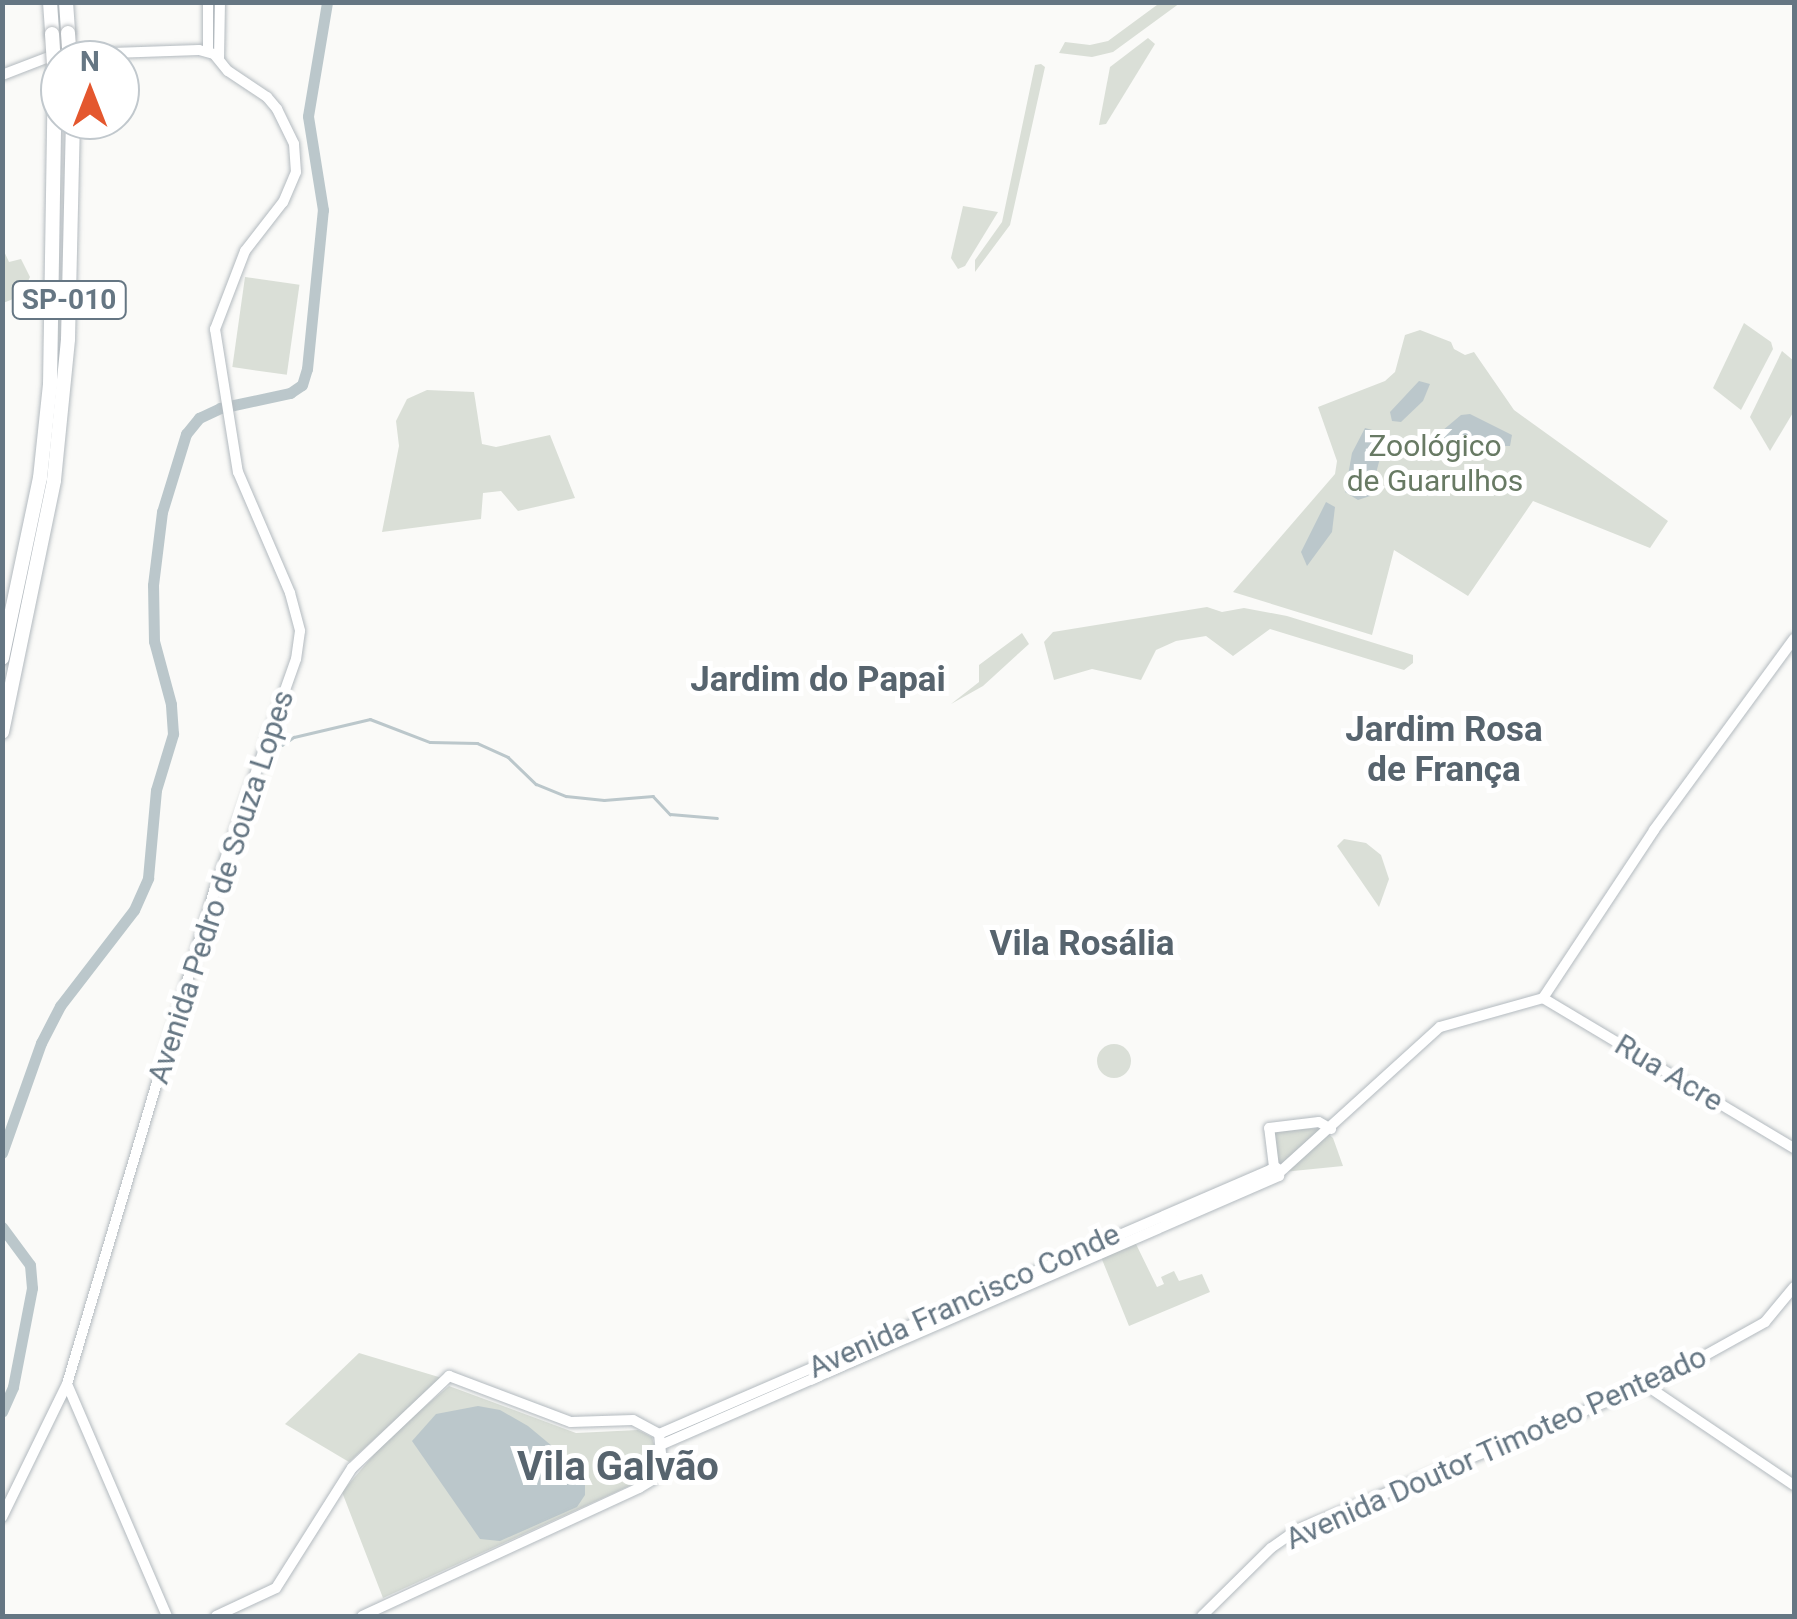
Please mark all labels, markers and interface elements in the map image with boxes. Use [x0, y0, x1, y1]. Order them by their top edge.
north arrow [40, 40, 140, 140]
text: N [80, 45, 100, 78]
road number: SP-010 [12, 277, 126, 323]
park label: Zoológico de Guarulhos [1347, 428, 1523, 498]
district label: Jardim do Papai [690, 659, 946, 701]
street label: Avenida Pedro de Souza Lopes [140, 686, 302, 1088]
district label: Jardim Rosa de França [1345, 709, 1543, 791]
district label: Vila Rosália [990, 923, 1174, 965]
street label: Rua Acre [1608, 1027, 1730, 1119]
street label: Avenida Francisco Conde [803, 1216, 1125, 1386]
street label: Avenida Doutor Timoteo Penteado [1280, 1339, 1712, 1557]
district label: Vila Galvão [517, 1443, 719, 1491]

